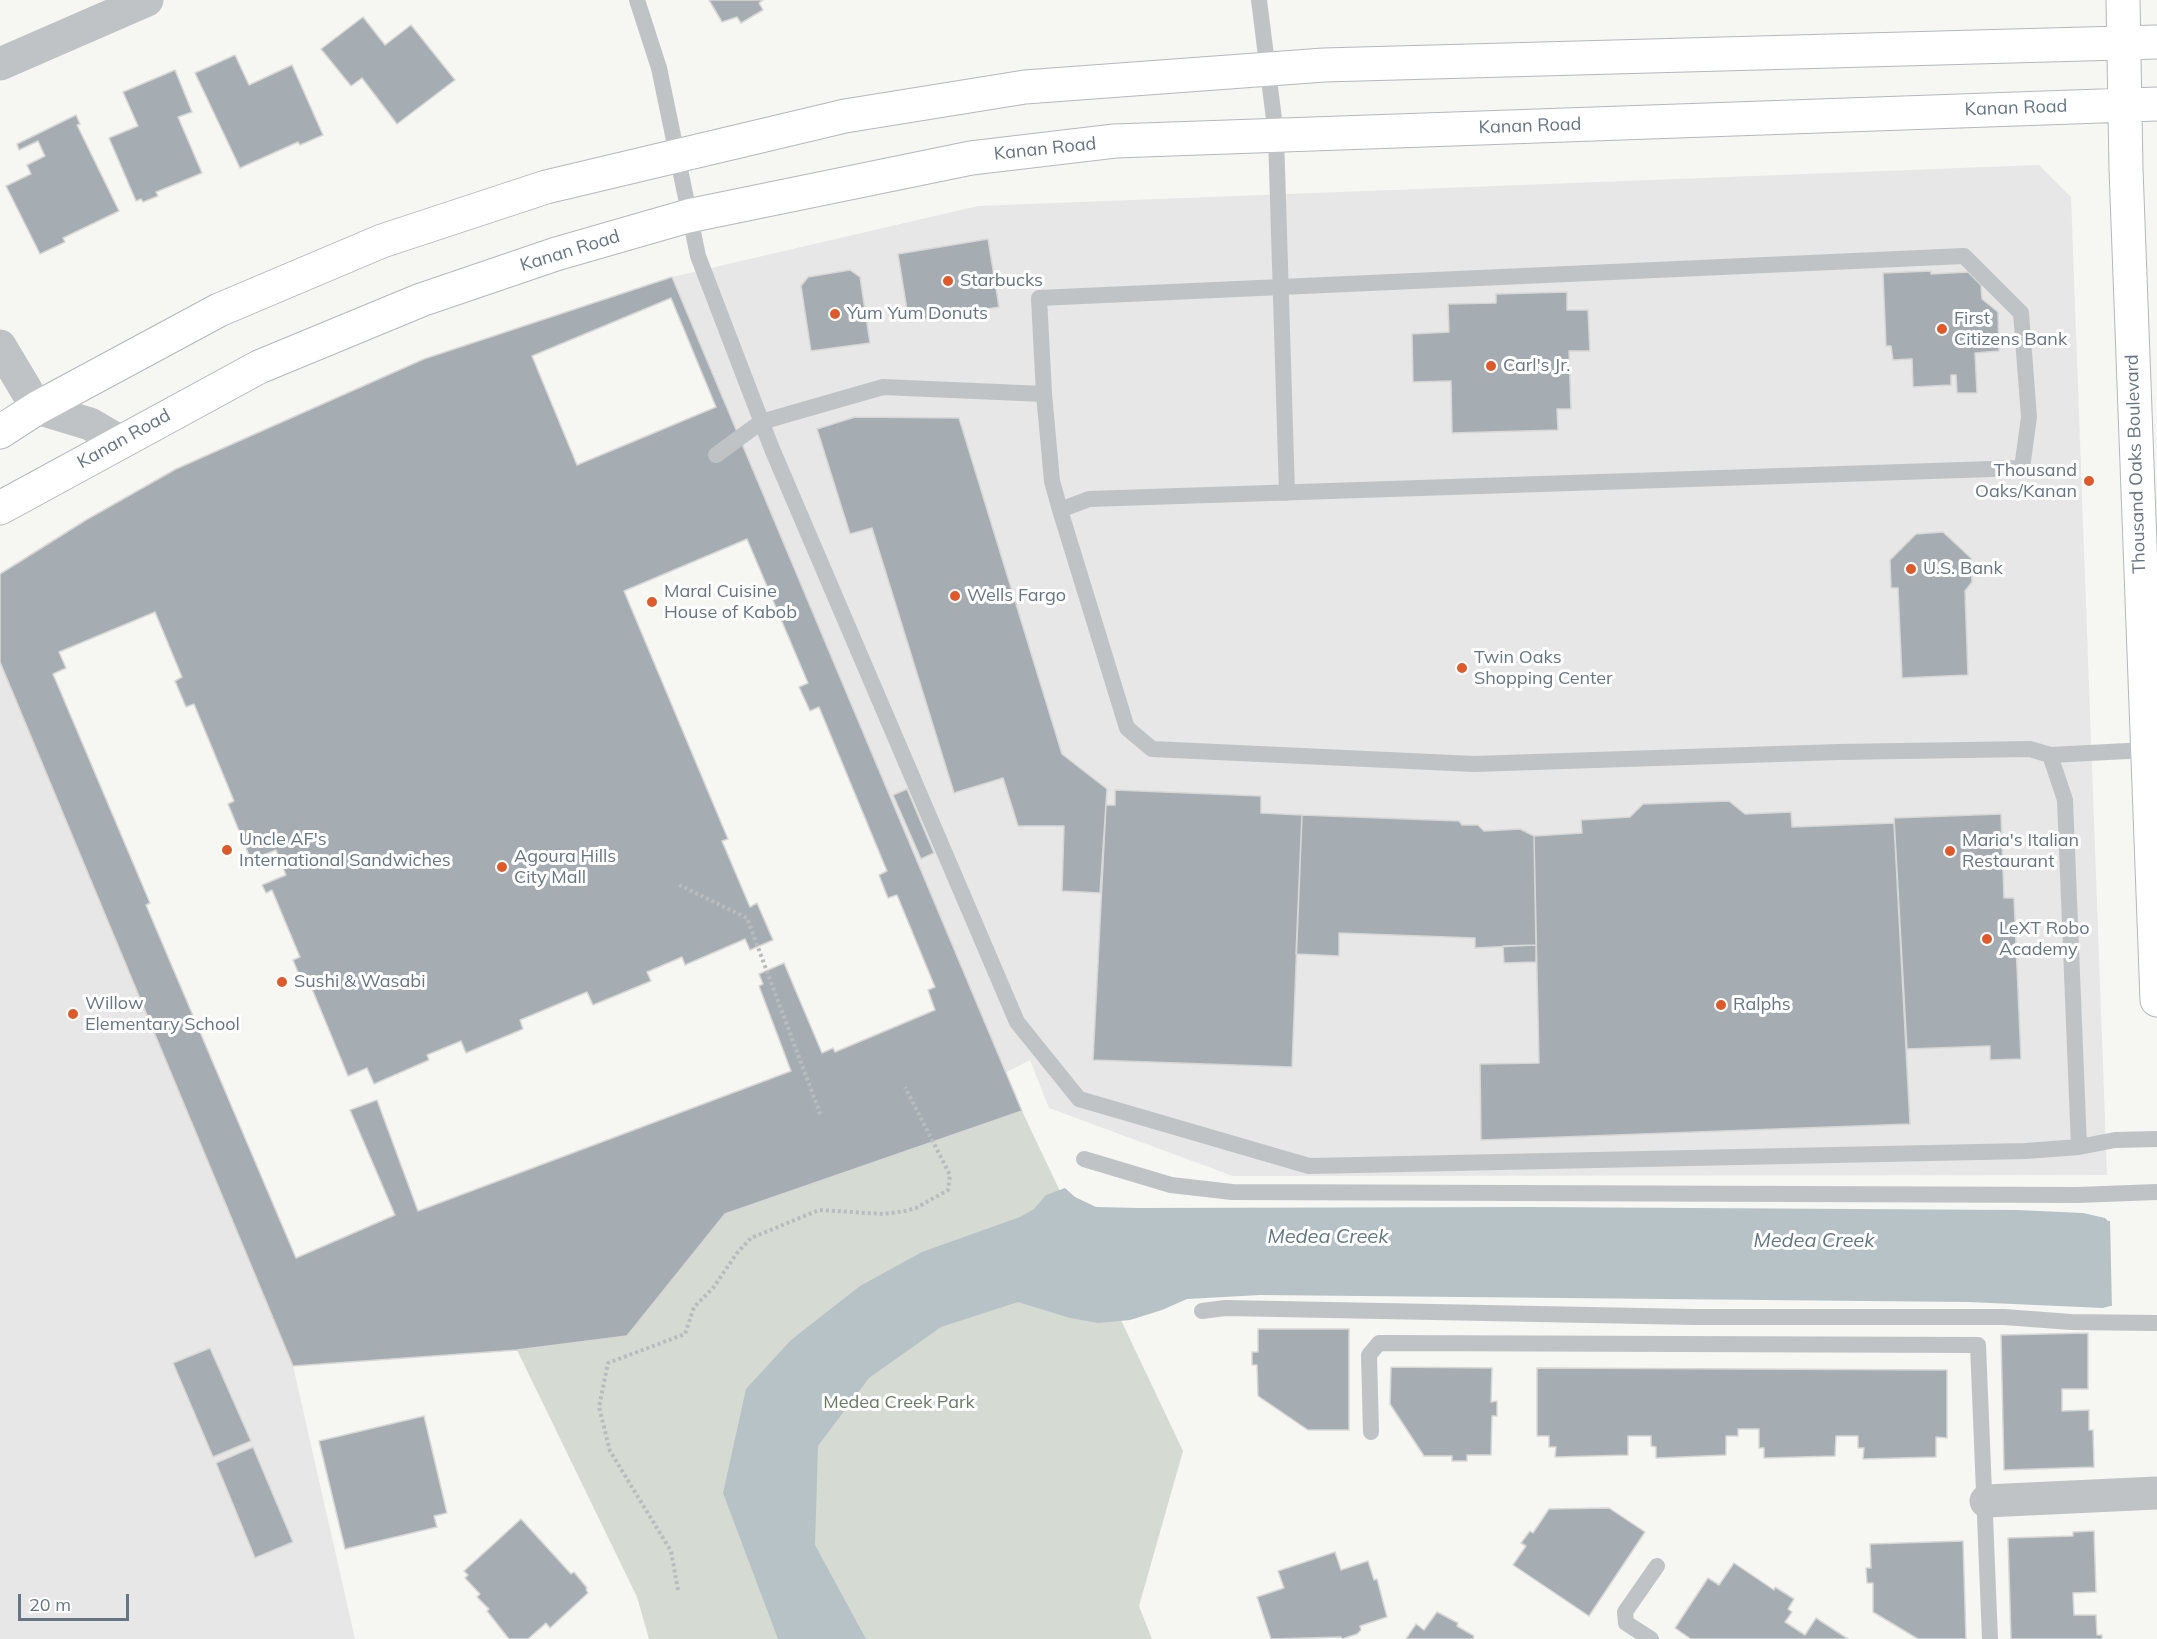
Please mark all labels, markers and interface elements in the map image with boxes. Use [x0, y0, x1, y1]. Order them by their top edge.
street label: Kanan Road [1964, 95, 2068, 121]
street label: Kanan Road [1478, 113, 1582, 139]
street label: Kanan Road [993, 133, 1097, 165]
street label: Kanan Road [518, 226, 622, 276]
place label: Starbucks [960, 270, 1043, 292]
marker: Starbucks [941, 274, 955, 288]
place label: Yum Yum Donuts [847, 303, 988, 325]
marker: Yum Yum Donuts [828, 307, 842, 321]
place label: First Citizens Bank [1954, 308, 2067, 350]
marker: First Citizens Bank [1935, 322, 1949, 336]
street label: Thousand Oaks Boulevard [2121, 354, 2151, 574]
place label: Carl's Jr. [1503, 355, 1570, 377]
marker: Carl's Jr. [1484, 359, 1498, 373]
street label: Kanan Road [74, 405, 174, 473]
place label: Thousand Oaks/Kanan [1975, 460, 2077, 502]
marker: Thousand Oaks/Kanan [2082, 474, 2096, 488]
place label: U.S. Bank [1923, 558, 2003, 580]
marker: U.S. Bank [1904, 562, 1918, 576]
place label: Maral Cuisine House of Kabob [664, 581, 797, 624]
place label: Wells Fargo [967, 585, 1066, 607]
marker: Wells Fargo [948, 589, 962, 603]
marker: Maral Cuisine House of Kabob [645, 595, 659, 609]
place label: Twin Oaks Shopping Center [1474, 647, 1613, 690]
marker: Twin Oaks Shopping Center [1455, 661, 1469, 675]
place label: Uncle AF's International Sandwiches [239, 829, 451, 872]
place label: Maria's Italian Restaurant [1962, 830, 2079, 872]
marker: Uncle AF's International Sandwiches [220, 843, 234, 857]
marker: Maria's Italian Restaurant [1943, 844, 1957, 858]
place label: Agoura Hills City Mall [514, 846, 616, 888]
marker: Agoura Hills City Mall [495, 860, 509, 874]
place label: LeXT Robo Academy [1999, 918, 2089, 960]
marker: LeXT Robo Academy [1980, 932, 1994, 946]
place label: Sushi & Wasabi [294, 971, 425, 993]
marker: Sushi & Wasabi [275, 975, 289, 989]
place label: Willow Elementary School [85, 993, 240, 1036]
place label: Ralphs [1733, 994, 1791, 1016]
marker: Ralphs [1714, 998, 1728, 1012]
marker: Willow Elementary School [66, 1007, 80, 1021]
water label: Medea Creek [1267, 1225, 1389, 1249]
water label: Medea Creek [1753, 1229, 1875, 1253]
park label: Medea Creek Park [823, 1392, 975, 1414]
scale bar [21, 1582, 132, 1620]
text: 20 m [29, 1593, 71, 1616]

